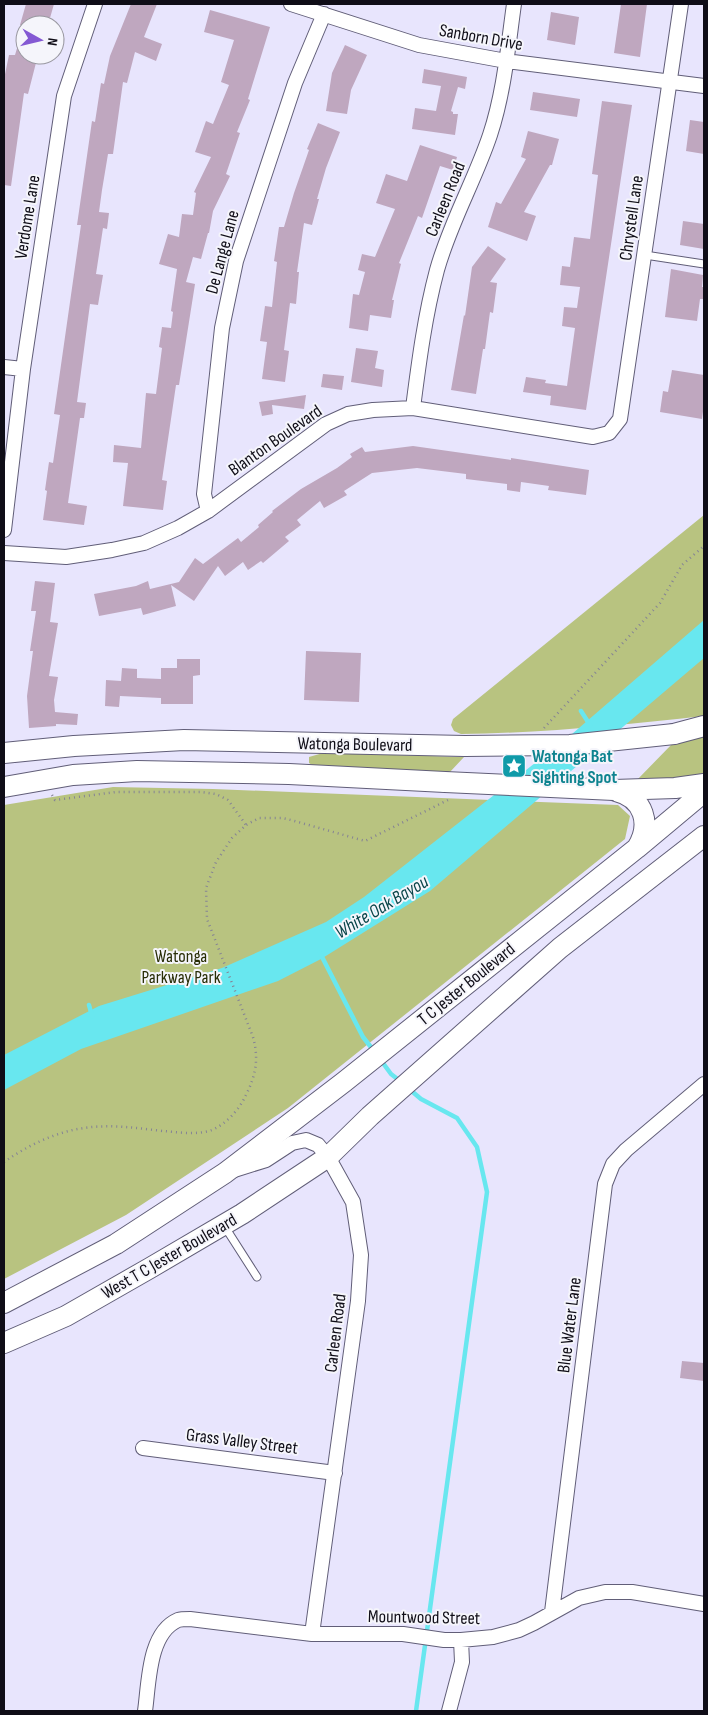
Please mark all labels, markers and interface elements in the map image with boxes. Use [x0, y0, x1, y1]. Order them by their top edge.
north arrow [15, 15, 65, 65]
street label: Sanborn Drive [438, 20, 524, 55]
text: N [43, 37, 61, 47]
street label: Carleen Road [421, 159, 470, 240]
street label: Verdome Lane [10, 174, 44, 261]
street label: Chrystell Lane [615, 174, 648, 262]
street label: De Lange Lane [201, 208, 244, 296]
street label: Blanton Boulevard [225, 401, 326, 480]
street label: Watonga Boulevard [297, 733, 413, 756]
place label: Watonga Bat Sighting Spot [532, 746, 617, 788]
place icon: Watonga Bat Sighting Spot [501, 753, 527, 779]
water label: White Oak Bayou [331, 870, 433, 944]
street label: T C Jester Boulevard [413, 939, 519, 1030]
park label: Watonga Parkway Park [141, 946, 221, 988]
street label: West T C Jester Boulevard [98, 1209, 241, 1304]
street label: Blue Water Lane [553, 1276, 586, 1374]
street label: Carleen Road [320, 1293, 351, 1373]
street label: Grass Valley Street [185, 1424, 300, 1459]
street label: Mountwood Street [368, 1606, 481, 1629]

